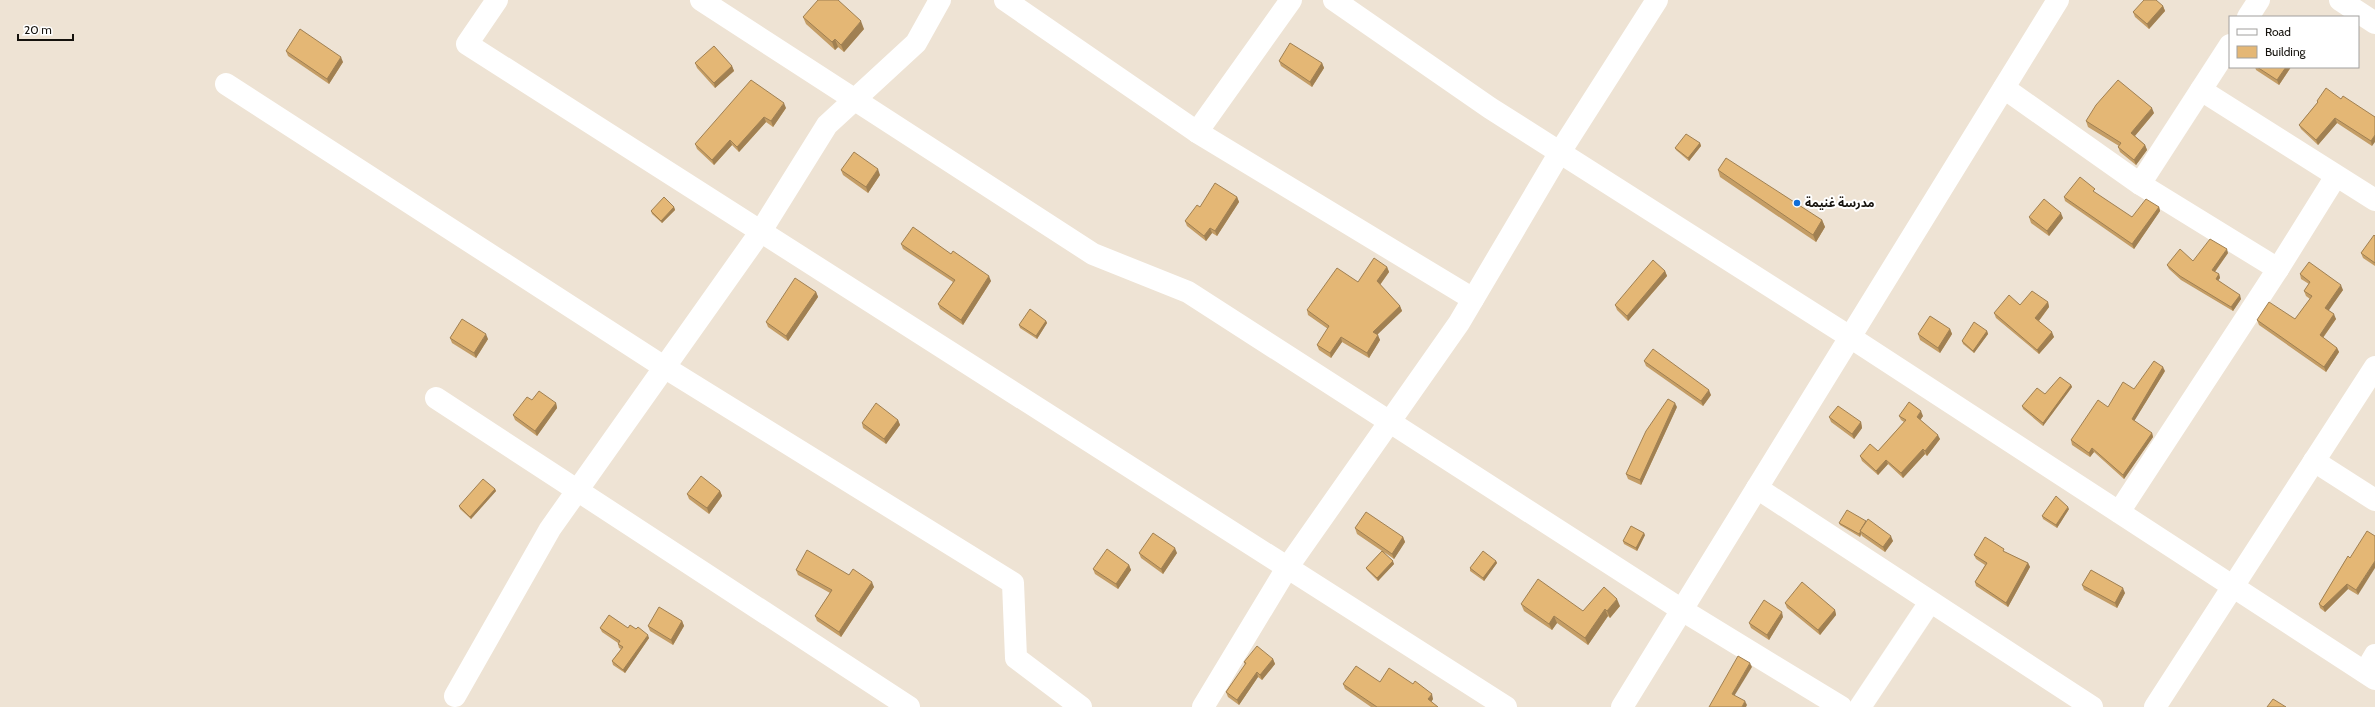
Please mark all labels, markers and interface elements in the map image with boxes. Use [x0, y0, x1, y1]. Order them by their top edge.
scale bar [18, 16, 73, 42]
legend [2229, 16, 2359, 68]
text: 20 m [24, 22, 52, 37]
text: Road [2265, 24, 2291, 39]
text: Building [2265, 44, 2307, 59]
place label: مدرسة غنيمة [1805, 195, 1875, 210]
marker: مدرسة غنيمة [1792, 198, 1802, 208]

